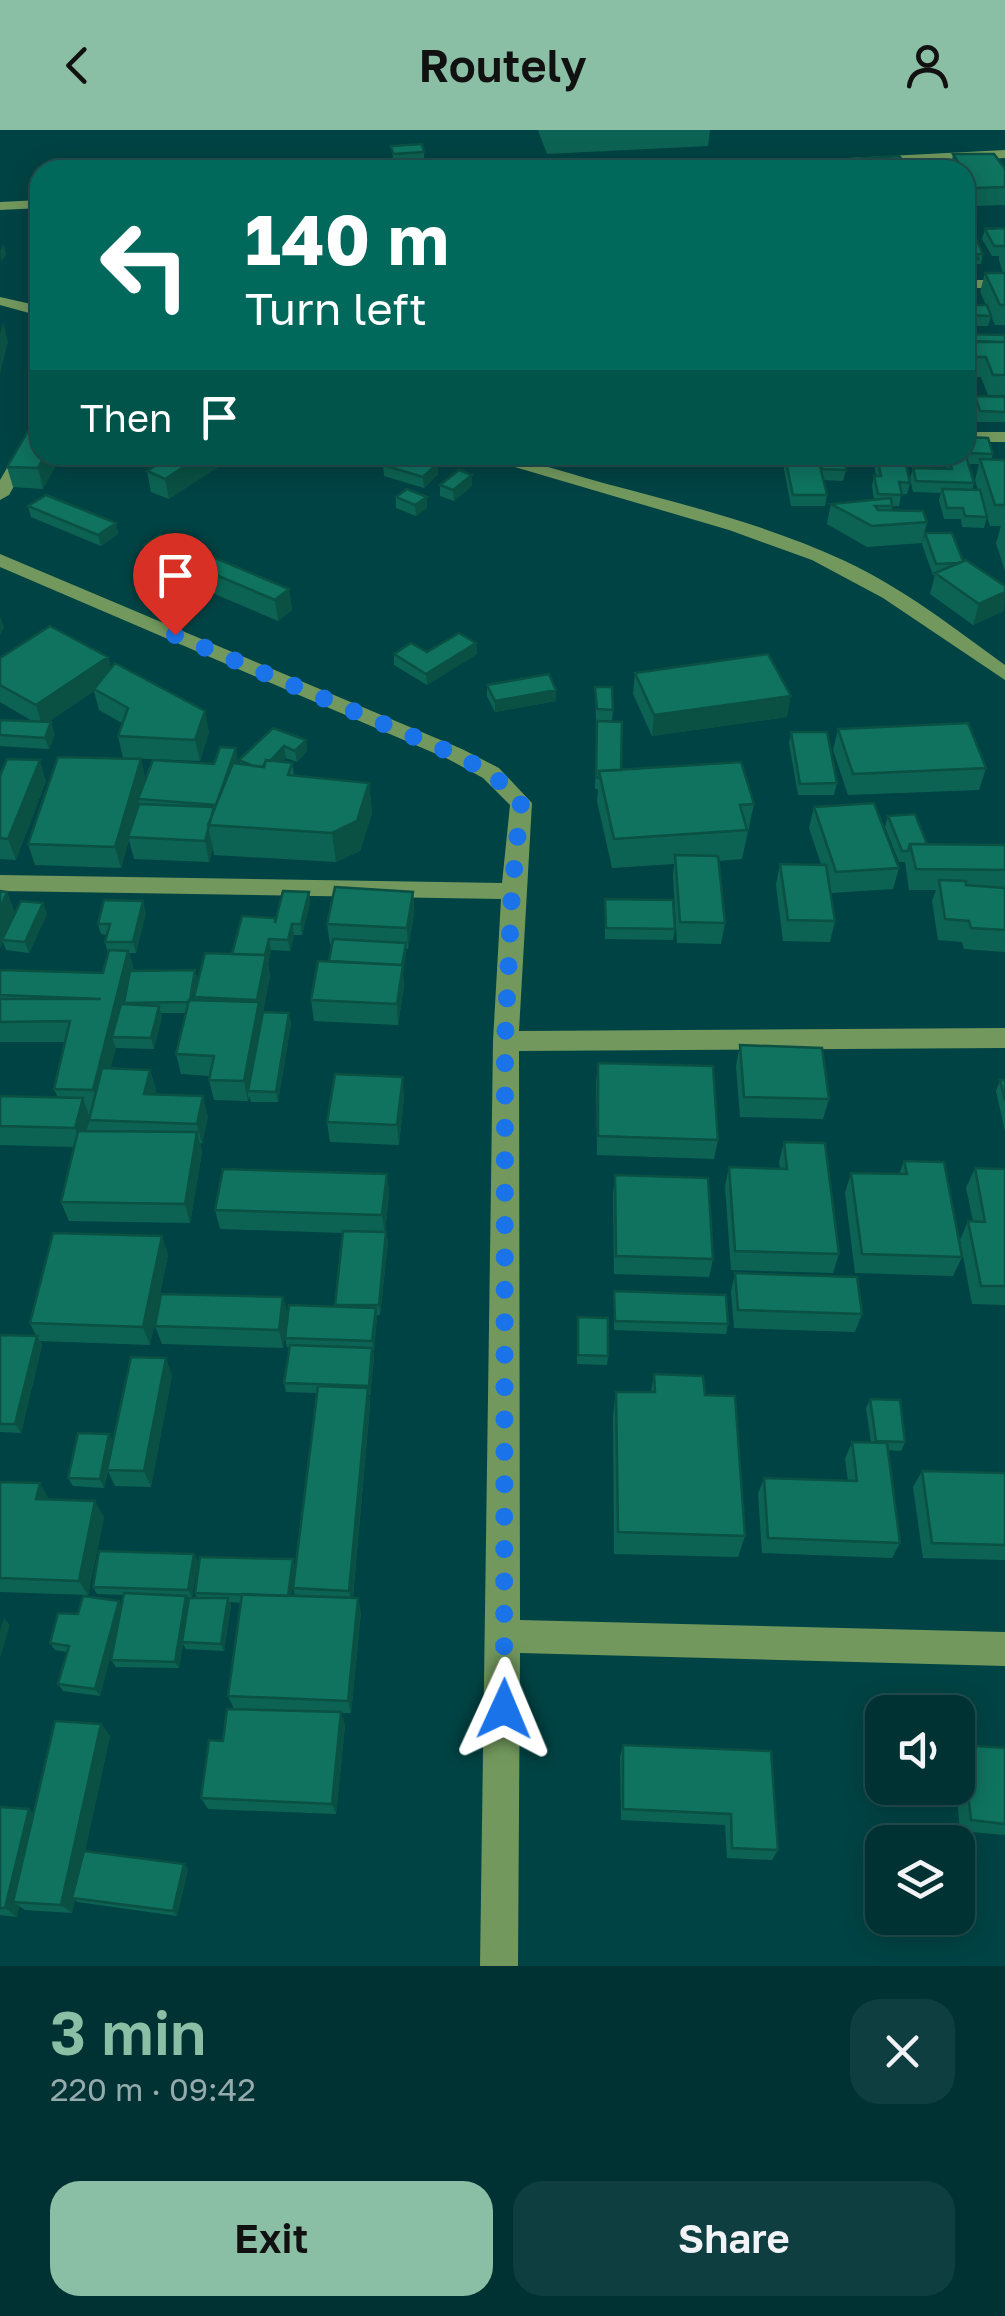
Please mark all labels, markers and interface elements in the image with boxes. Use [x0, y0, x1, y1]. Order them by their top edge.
icon: back [50, 38, 105, 93]
text: Routely [418, 38, 587, 92]
icon: person [900, 38, 955, 93]
text: 140 m [245, 196, 449, 280]
icon: left [80, 200, 210, 330]
text: Turn left [245, 281, 427, 335]
icon: arrive [192, 390, 247, 445]
text: Then [80, 395, 172, 440]
pin [133, 533, 218, 636]
icon: arrive [148, 548, 203, 603]
position arrow [452, 1657, 556, 1761]
map controls [865, 1695, 975, 1935]
button: sound [865, 1695, 975, 1805]
button: layers [865, 1825, 975, 1935]
text: 3 min [50, 1996, 206, 2068]
button: close [850, 1999, 955, 2104]
text: 220 m · 09:42 [50, 2070, 256, 2108]
button: Exit [50, 2181, 493, 2296]
button: Share [513, 2181, 955, 2296]

